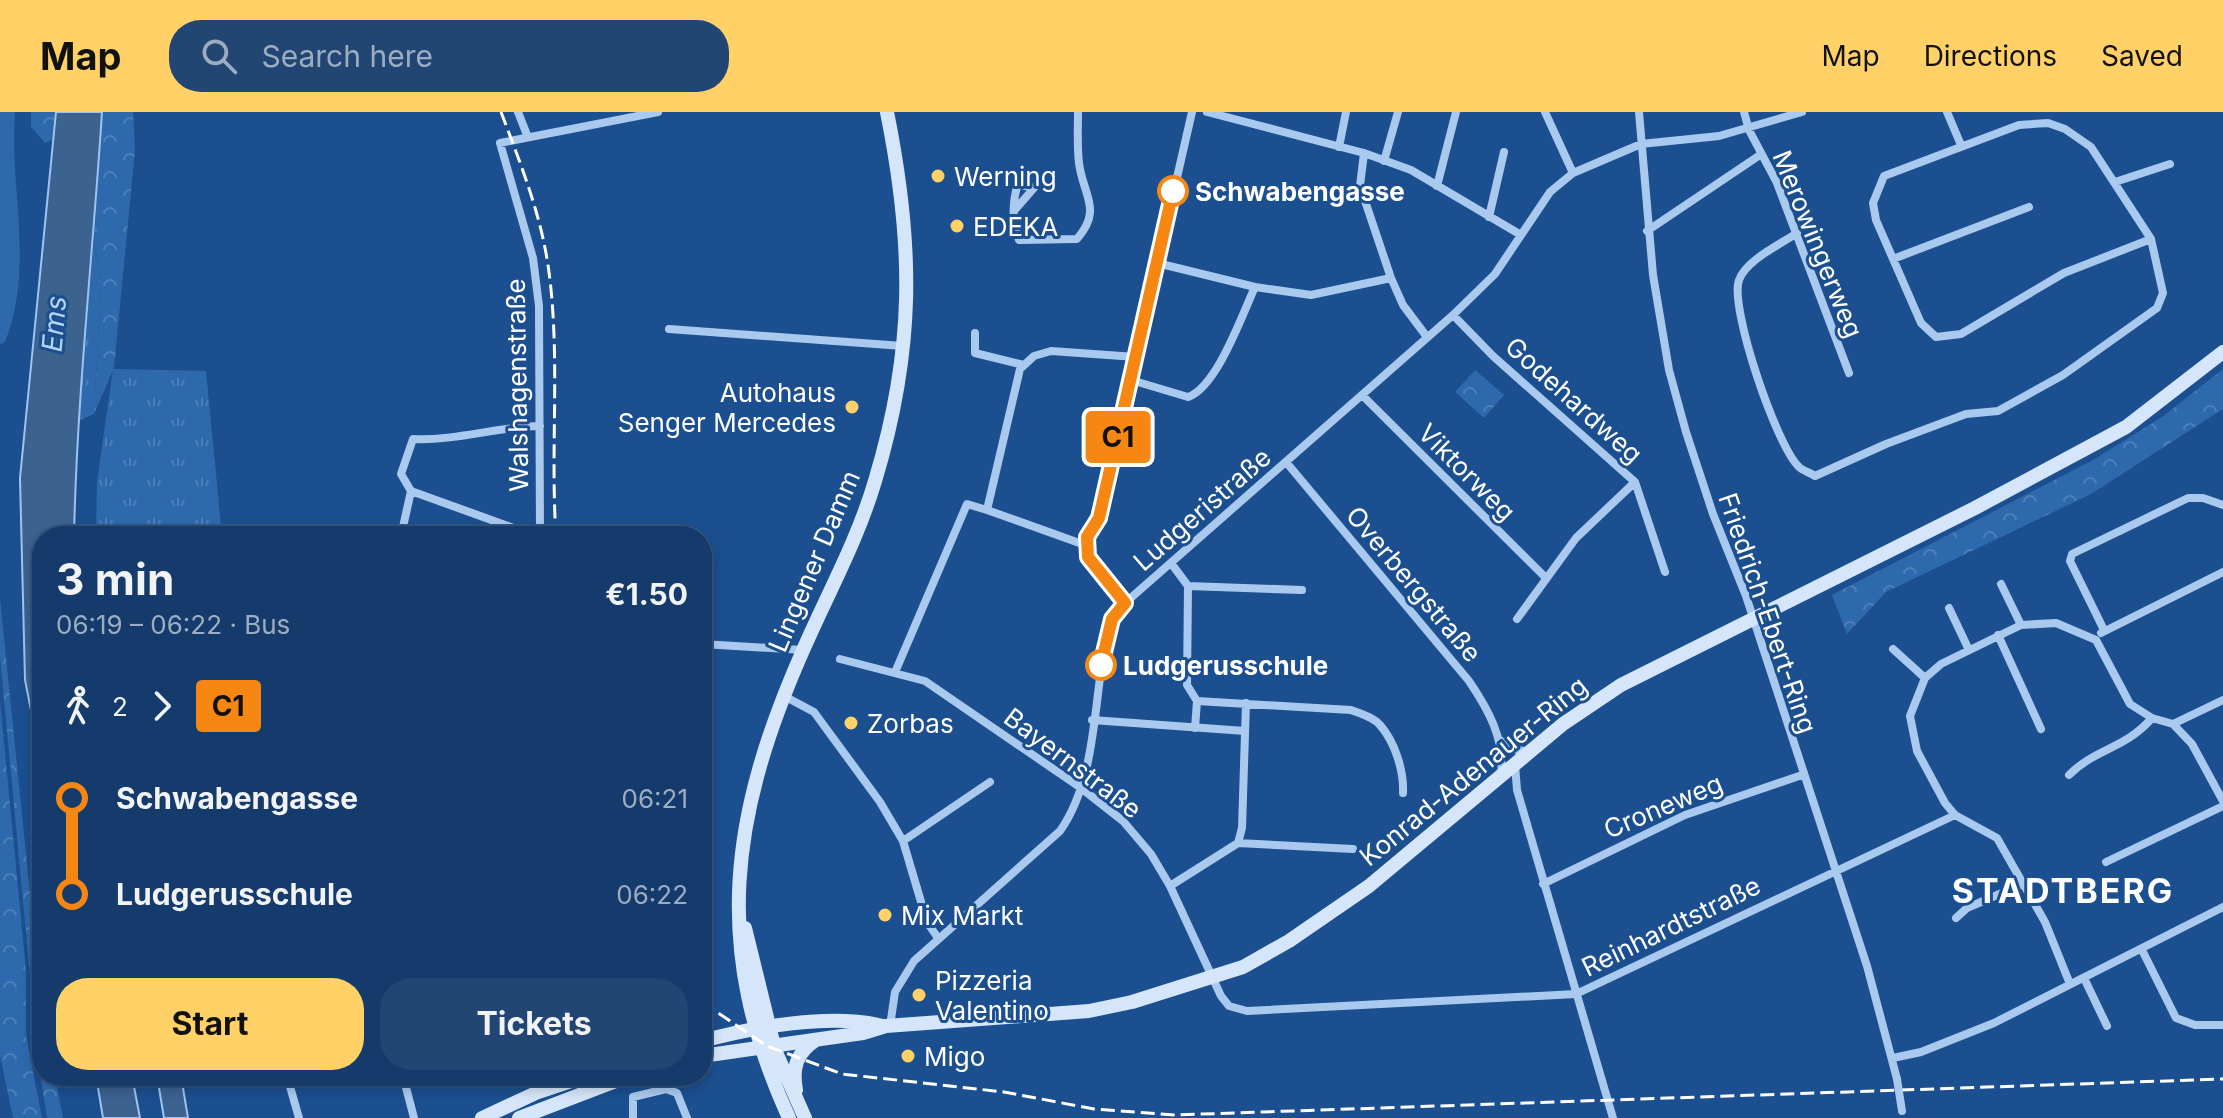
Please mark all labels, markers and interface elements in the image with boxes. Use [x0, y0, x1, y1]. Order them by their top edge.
search box [169, 20, 729, 92]
text: Map [40, 33, 121, 79]
icon: search [197, 34, 241, 78]
text: Search here [261, 38, 433, 74]
text: Map [1821, 39, 1880, 73]
text: Directions [1924, 39, 2057, 73]
text: Saved [2101, 39, 2183, 73]
street label: Merowingerweg [1766, 146, 1870, 342]
place label: Werning [954, 161, 1057, 192]
marker: Werning [929, 167, 947, 185]
marker: Schwabengasse [1158, 176, 1188, 206]
place label: Schwabengasse [1195, 176, 1405, 207]
place label: EDEKA [973, 211, 1058, 242]
marker: EDEKA [948, 217, 966, 235]
street label: Walshagenstraße [500, 278, 534, 492]
water label: Ems [35, 295, 73, 353]
street label: Godehardweg [1499, 331, 1649, 469]
place label: Autohaus Senger Mercedes [618, 377, 836, 438]
marker: Autohaus Senger Mercedes [843, 398, 861, 416]
line badge: C1 [1082, 411, 1154, 463]
street label: Viktorweg [1412, 417, 1522, 527]
text: C1 [1102, 420, 1134, 454]
street label: Ludgeristraße [1127, 441, 1277, 577]
street label: Lingener Damm [762, 466, 866, 656]
street label: Friedrich-Ebert-Ring [1712, 489, 1824, 737]
street label: Overbergstraße [1340, 500, 1488, 668]
text: 3 min [56, 552, 174, 606]
text: €1.50 [605, 576, 688, 612]
text: 06:19 – 06:22 · Bus [56, 609, 290, 640]
marker: Ludgerusschule [1086, 650, 1116, 680]
place label: Ludgerusschule [1123, 650, 1328, 681]
street label: Konrad-Adenauer-Ring [1353, 670, 1593, 872]
icon: walk [56, 684, 100, 728]
icon: forward [140, 684, 184, 728]
text: C1 [212, 689, 245, 723]
text: 2 [112, 691, 128, 722]
street label: Bayernstraße [998, 701, 1148, 825]
place label: Zorbas [867, 708, 954, 739]
marker: Zorbas [842, 714, 860, 732]
street label: Croneweg [1599, 767, 1727, 845]
text: Schwabengasse [116, 780, 358, 816]
text: 06:21 [622, 783, 688, 814]
street label: Reinhardtstraße [1577, 869, 1765, 983]
district label: STADTBERG [1952, 870, 2174, 911]
text: Ludgerusschule [116, 876, 353, 912]
text: 06:22 [616, 879, 688, 910]
place label: Mix Markt [901, 900, 1023, 931]
marker: Mix Markt [876, 906, 894, 924]
place label: Pizzeria Valentino [935, 965, 1049, 1026]
button: Start [56, 978, 364, 1070]
button: Tickets [380, 978, 688, 1070]
marker: Pizzeria Valentino [910, 986, 928, 1004]
place label: Migo [924, 1041, 985, 1072]
marker: Migo [899, 1047, 917, 1065]

